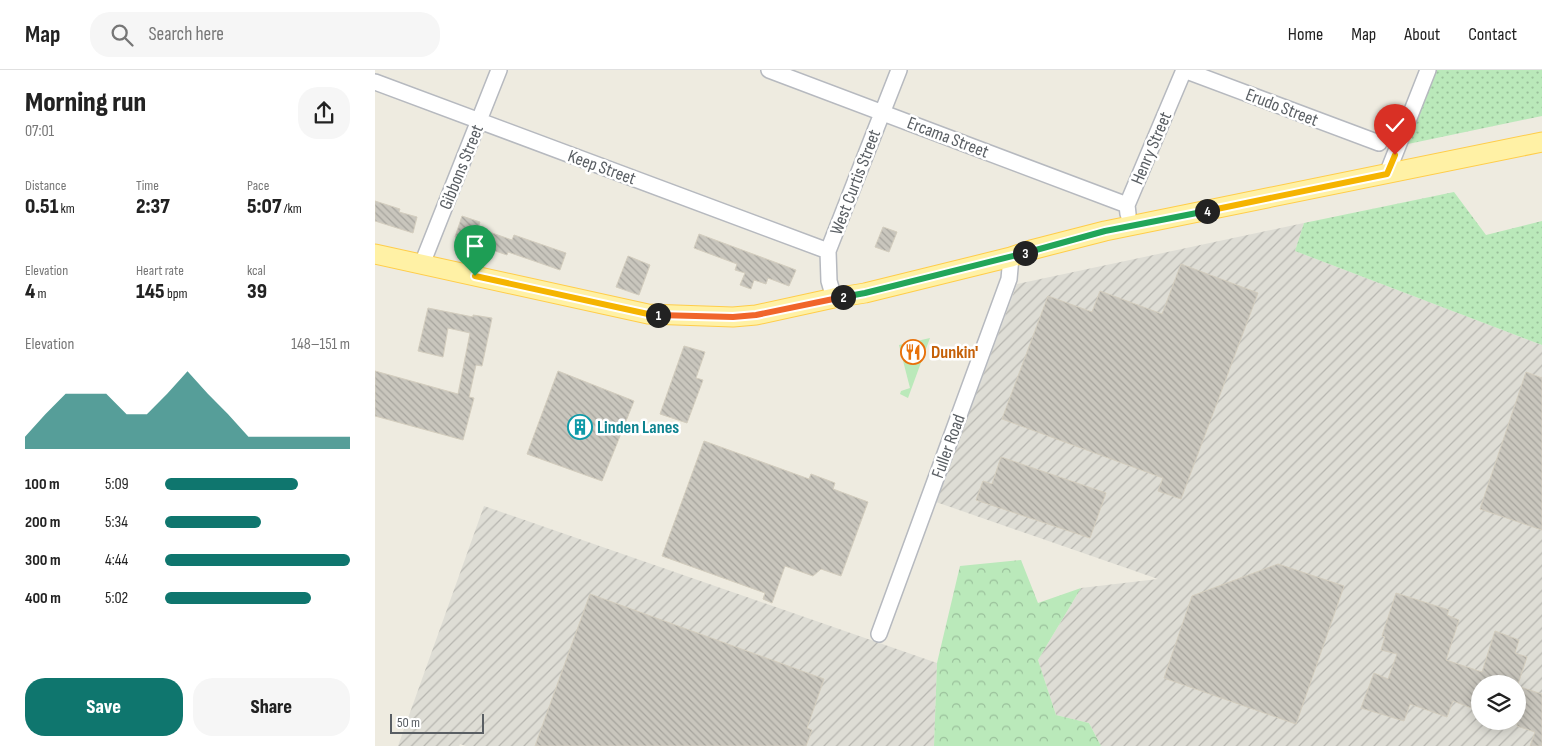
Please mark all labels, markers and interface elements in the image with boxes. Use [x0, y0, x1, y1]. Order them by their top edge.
search box [90, 12, 440, 57]
text: Map [25, 20, 60, 49]
icon: search [108, 21, 136, 49]
text: Search here [148, 23, 224, 46]
text: Home [1288, 24, 1323, 45]
text: Map [1351, 24, 1376, 45]
text: About [1404, 24, 1440, 45]
text: Contact [1468, 24, 1517, 45]
street label: Erudo Street [1243, 84, 1321, 131]
text: Morning run [25, 86, 146, 119]
button: share [298, 87, 350, 139]
pin [1374, 104, 1416, 155]
street label: Henry Street [1127, 108, 1176, 188]
icon: check [1381, 111, 1409, 139]
street label: Ercama Street [904, 112, 992, 163]
street label: Gibbons Street [435, 121, 488, 213]
text: 07:01 [25, 122, 54, 141]
street label: West Curtis Street [826, 126, 885, 238]
street label: Keep Street [565, 146, 639, 190]
text: Distance [25, 177, 66, 194]
text: Time [136, 177, 159, 194]
text: Pace [247, 177, 269, 194]
text: 0.51 [25, 194, 58, 219]
text: 2:37 [136, 194, 170, 219]
text: 5:07 [247, 194, 281, 219]
pin: 4 [1195, 198, 1219, 224]
text: km [58, 200, 75, 217]
text: /km [281, 200, 302, 217]
text: 4 [1204, 203, 1211, 220]
pin [454, 225, 496, 276]
icon: arrive [461, 232, 489, 260]
pin: 3 [1013, 240, 1037, 266]
text: 3 [1022, 245, 1029, 262]
text: Elevation [25, 262, 68, 279]
text: Heart rate [136, 262, 184, 279]
text: kcal [247, 262, 266, 279]
text: 4 [25, 279, 35, 304]
text: 145 [136, 279, 165, 304]
text: 39 [247, 279, 267, 304]
pin: 2 [831, 284, 855, 310]
text: m [35, 285, 46, 302]
text: bpm [165, 285, 188, 302]
text: 2 [840, 289, 847, 306]
pin: 1 [645, 302, 671, 328]
text: 1 [656, 307, 661, 324]
text: Elevation [25, 335, 74, 354]
text: 148–151 m [291, 335, 350, 354]
restaurant icon: Dunkin' [900, 339, 926, 365]
place label: Dunkin' [931, 342, 978, 363]
street label: Fuller Road [927, 411, 970, 481]
building icon: Linden Lanes [567, 414, 593, 440]
place label: Linden Lanes [597, 417, 679, 438]
text: 100 m [25, 475, 60, 494]
text: 5:09 [105, 475, 129, 494]
text: 200 m [25, 513, 60, 532]
text: 5:34 [105, 513, 128, 532]
text: 300 m [25, 551, 61, 570]
text: 4:44 [105, 551, 128, 570]
text: 400 m [25, 589, 61, 608]
text: 5:02 [105, 589, 128, 608]
map controls [1471, 675, 1526, 730]
button: layers [1471, 675, 1526, 730]
button: Save [25, 678, 183, 736]
button: Share [193, 678, 350, 736]
scale bar [390, 711, 484, 734]
text: 50 m [397, 714, 420, 731]

